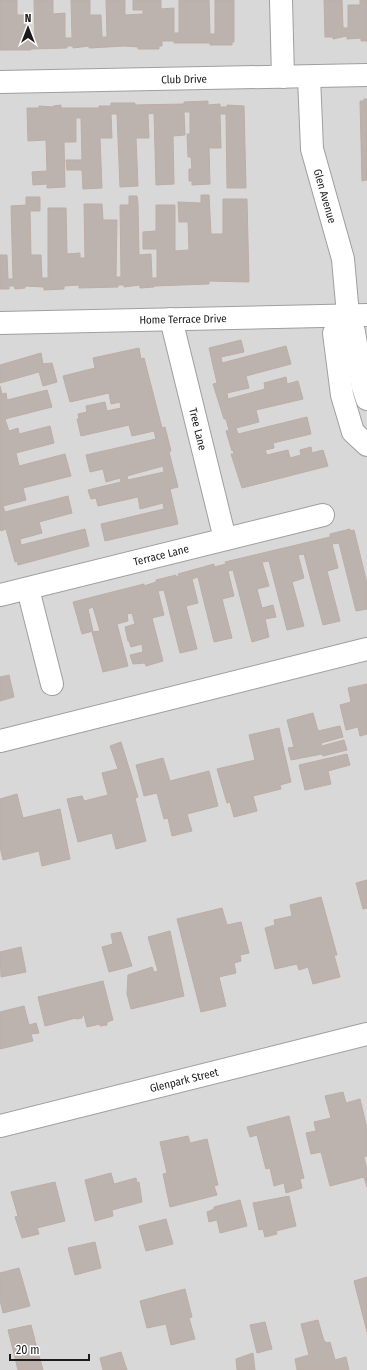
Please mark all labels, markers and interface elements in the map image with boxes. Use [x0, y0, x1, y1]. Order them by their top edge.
north arrow [8, 8, 48, 48]
text: N [25, 12, 31, 25]
street label: Club Drive [161, 73, 207, 86]
street label: Glen Avenue [311, 167, 338, 225]
street label: Home Terrace Drive [139, 312, 227, 327]
street label: Tree Lane [186, 407, 209, 452]
street label: Terrace Lane [132, 542, 190, 569]
street label: Glenpark Street [149, 1066, 220, 1095]
scale bar [10, 1336, 89, 1362]
text: 20 m [16, 1343, 40, 1357]

